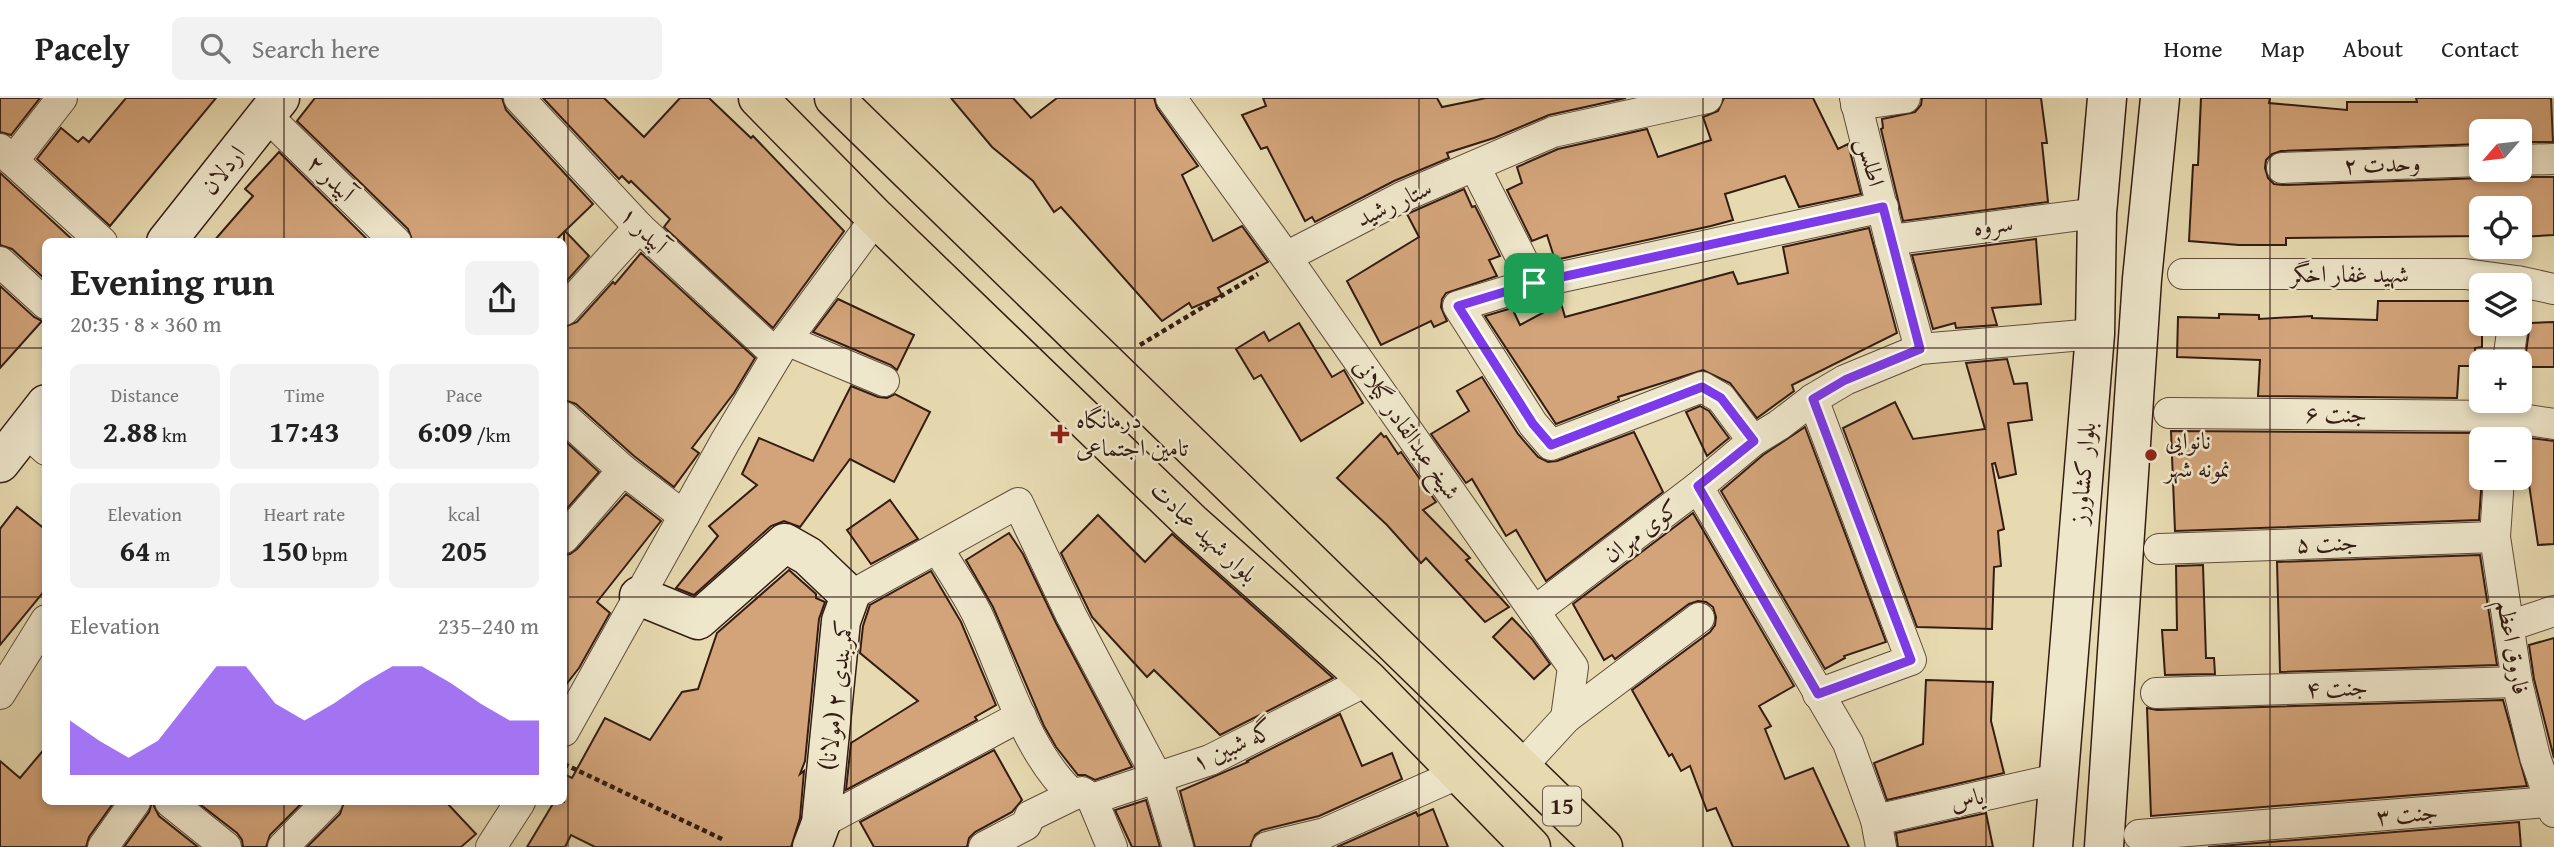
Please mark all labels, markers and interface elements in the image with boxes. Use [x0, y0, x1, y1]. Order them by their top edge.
search box [172, 17, 662, 80]
text: Pacely [35, 24, 130, 72]
icon: search [196, 29, 234, 67]
text: Search here [252, 29, 380, 68]
text: Home [2164, 31, 2223, 66]
text: Map [2261, 31, 2305, 66]
text: About [2343, 31, 2403, 66]
text: Contact [2441, 31, 2519, 66]
north arrow [2469, 119, 2532, 182]
map controls [2469, 119, 2532, 490]
street label: اطلس [1849, 134, 1894, 190]
street label: اردلان [192, 137, 253, 202]
street label: وحدت ۲ [2343, 145, 2421, 182]
street label: آبیدر ۲ [299, 146, 365, 211]
street label: ستار رشید [1350, 170, 1438, 235]
button: locate [2469, 196, 2532, 259]
street label: آبیدر ۱ [612, 198, 678, 264]
street label: سروه [1971, 205, 2015, 244]
text: Evening run [70, 253, 274, 309]
pin [1504, 253, 1564, 313]
street label: شهید غفار اخگر [2288, 256, 2409, 291]
button: share [465, 261, 539, 335]
icon: arrive [1515, 264, 1553, 302]
button: layers [2469, 273, 2532, 336]
text: 20:35 · 8 × 360 m [70, 307, 222, 340]
button: + [2469, 350, 2532, 413]
street label: شیخ عبدالقادر گیلانی [1342, 351, 1469, 509]
text: Distance [111, 381, 179, 409]
text: Time [284, 381, 325, 409]
text: Pace [446, 381, 482, 409]
street label: جنت ۶ [2305, 395, 2367, 432]
place label: درمانگاه تامین اجتماعی [1076, 402, 1188, 465]
text: 2.88 [103, 409, 158, 453]
text: 17:43 [269, 409, 340, 453]
text: 6:09 [417, 409, 473, 453]
text: km [158, 421, 187, 449]
text: /km [473, 421, 511, 449]
street label: بلوار کشاورز [2060, 421, 2104, 527]
place label: نانوایی نمونه شهر [2162, 423, 2230, 486]
marker: درمانگاه تامین اجتماعی [1050, 424, 1070, 444]
button: − [2469, 427, 2532, 490]
marker: نانوایی نمونه شهر [2143, 447, 2159, 463]
street label: بلوار شهید عبادت [1143, 472, 1266, 591]
street label: کوی مهران [1595, 490, 1686, 571]
text: Elevation [108, 500, 182, 528]
text: Heart rate [264, 500, 345, 528]
text: kcal [448, 500, 480, 528]
street label: جنت ۵ [2295, 524, 2359, 561]
text: 64 [119, 528, 151, 572]
text: 150 [261, 528, 308, 572]
text: 205 [441, 528, 487, 572]
text: m [151, 540, 170, 568]
text: bpm [308, 540, 348, 568]
street label: فاروق اعظم [2483, 597, 2539, 698]
text: Elevation [70, 609, 160, 642]
text: 235–240 m [438, 609, 539, 642]
street label: کمربندی ۲ (مولانا) [809, 618, 862, 772]
street label: جنت ۴ [2305, 669, 2369, 706]
street label: گه شبین ۱ [1186, 712, 1279, 779]
street label: یاس [1946, 777, 1989, 819]
road number: 15 [1543, 786, 1581, 826]
street label: جنت ۳ [2374, 793, 2439, 834]

